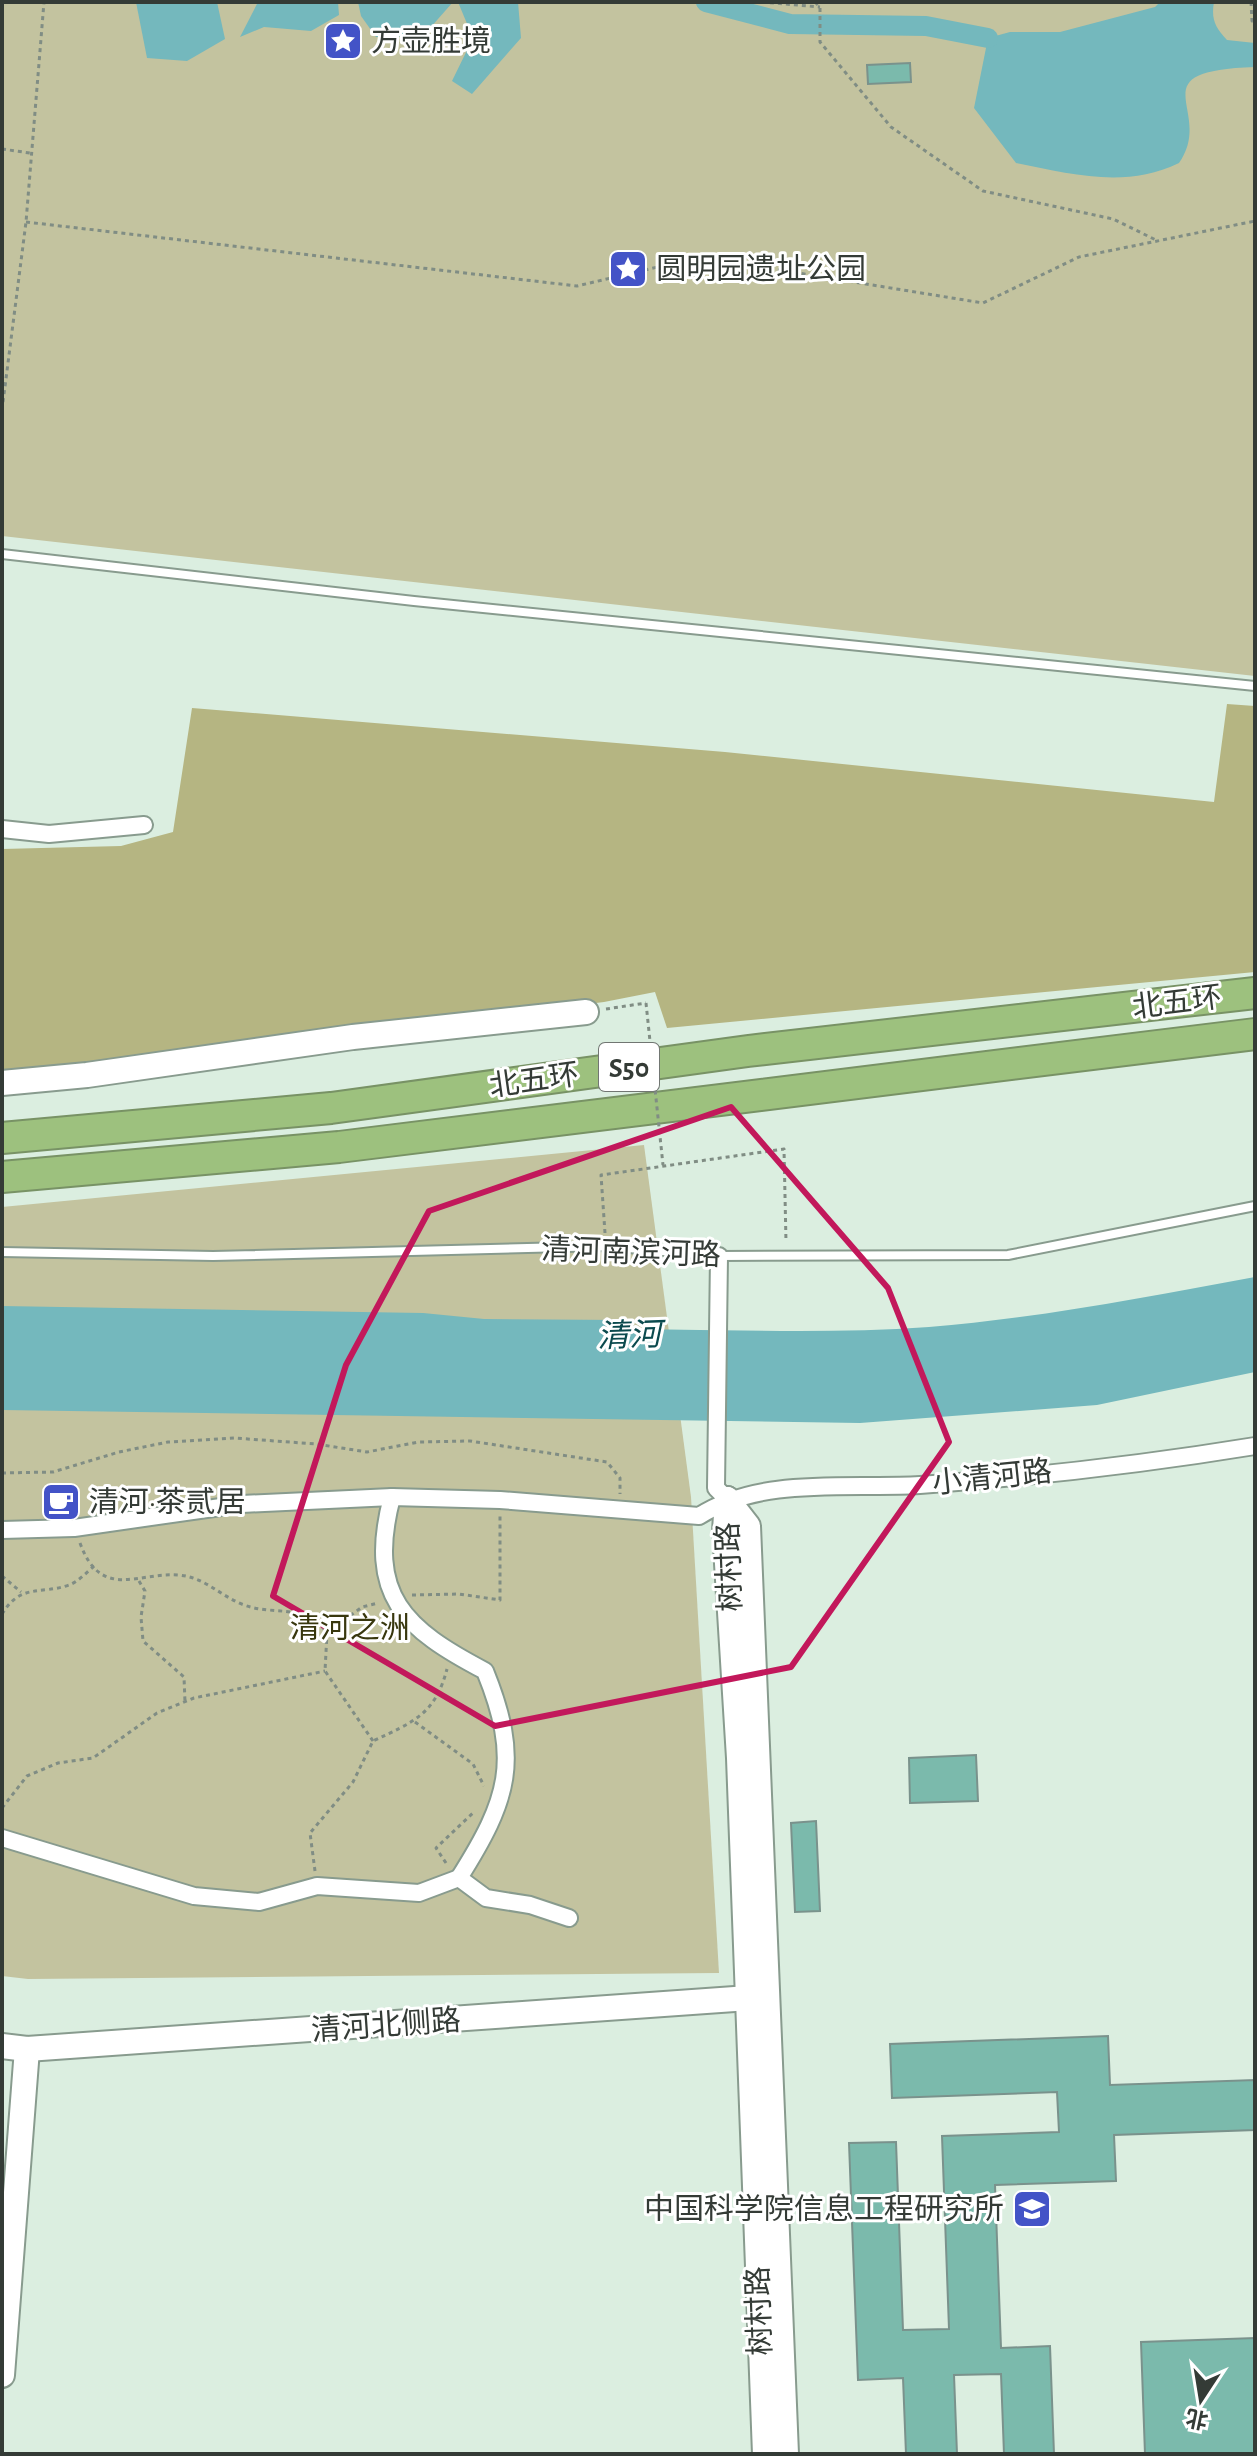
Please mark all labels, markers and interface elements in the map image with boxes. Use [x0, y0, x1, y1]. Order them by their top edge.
place icon: 方壶胜境 [322, 20, 364, 62]
place label: 方壶胜境 [371, 25, 491, 57]
place icon: 圆明园遗址公园 [607, 248, 649, 290]
place label: 圆明园遗址公园 [656, 253, 866, 285]
street label: 北五环 [1131, 982, 1224, 1023]
road number: S50 [599, 1043, 659, 1091]
street label: 北五环 [487, 1059, 581, 1102]
street label: 清河南滨河路 [540, 1233, 722, 1271]
water label: 清河 [596, 1318, 668, 1353]
street label: 小清河路 [931, 1455, 1053, 1499]
cafe icon: 清河·茶贰居 [40, 1481, 82, 1523]
place label: 清河·茶贰居 [89, 1486, 246, 1518]
street label: 树村路 [711, 1521, 747, 1613]
park label: 清河之洲 [290, 1612, 410, 1644]
street label: 清河北侧路 [310, 2004, 462, 2046]
school or university icon: 中国科学院信息工程研究所 [1011, 2188, 1053, 2230]
place label: 中国科学院信息工程研究所 [644, 2193, 1004, 2225]
street label: 树村路 [741, 2265, 777, 2357]
north arrow [1161, 2360, 1241, 2440]
text: 北 [1184, 2406, 1210, 2433]

